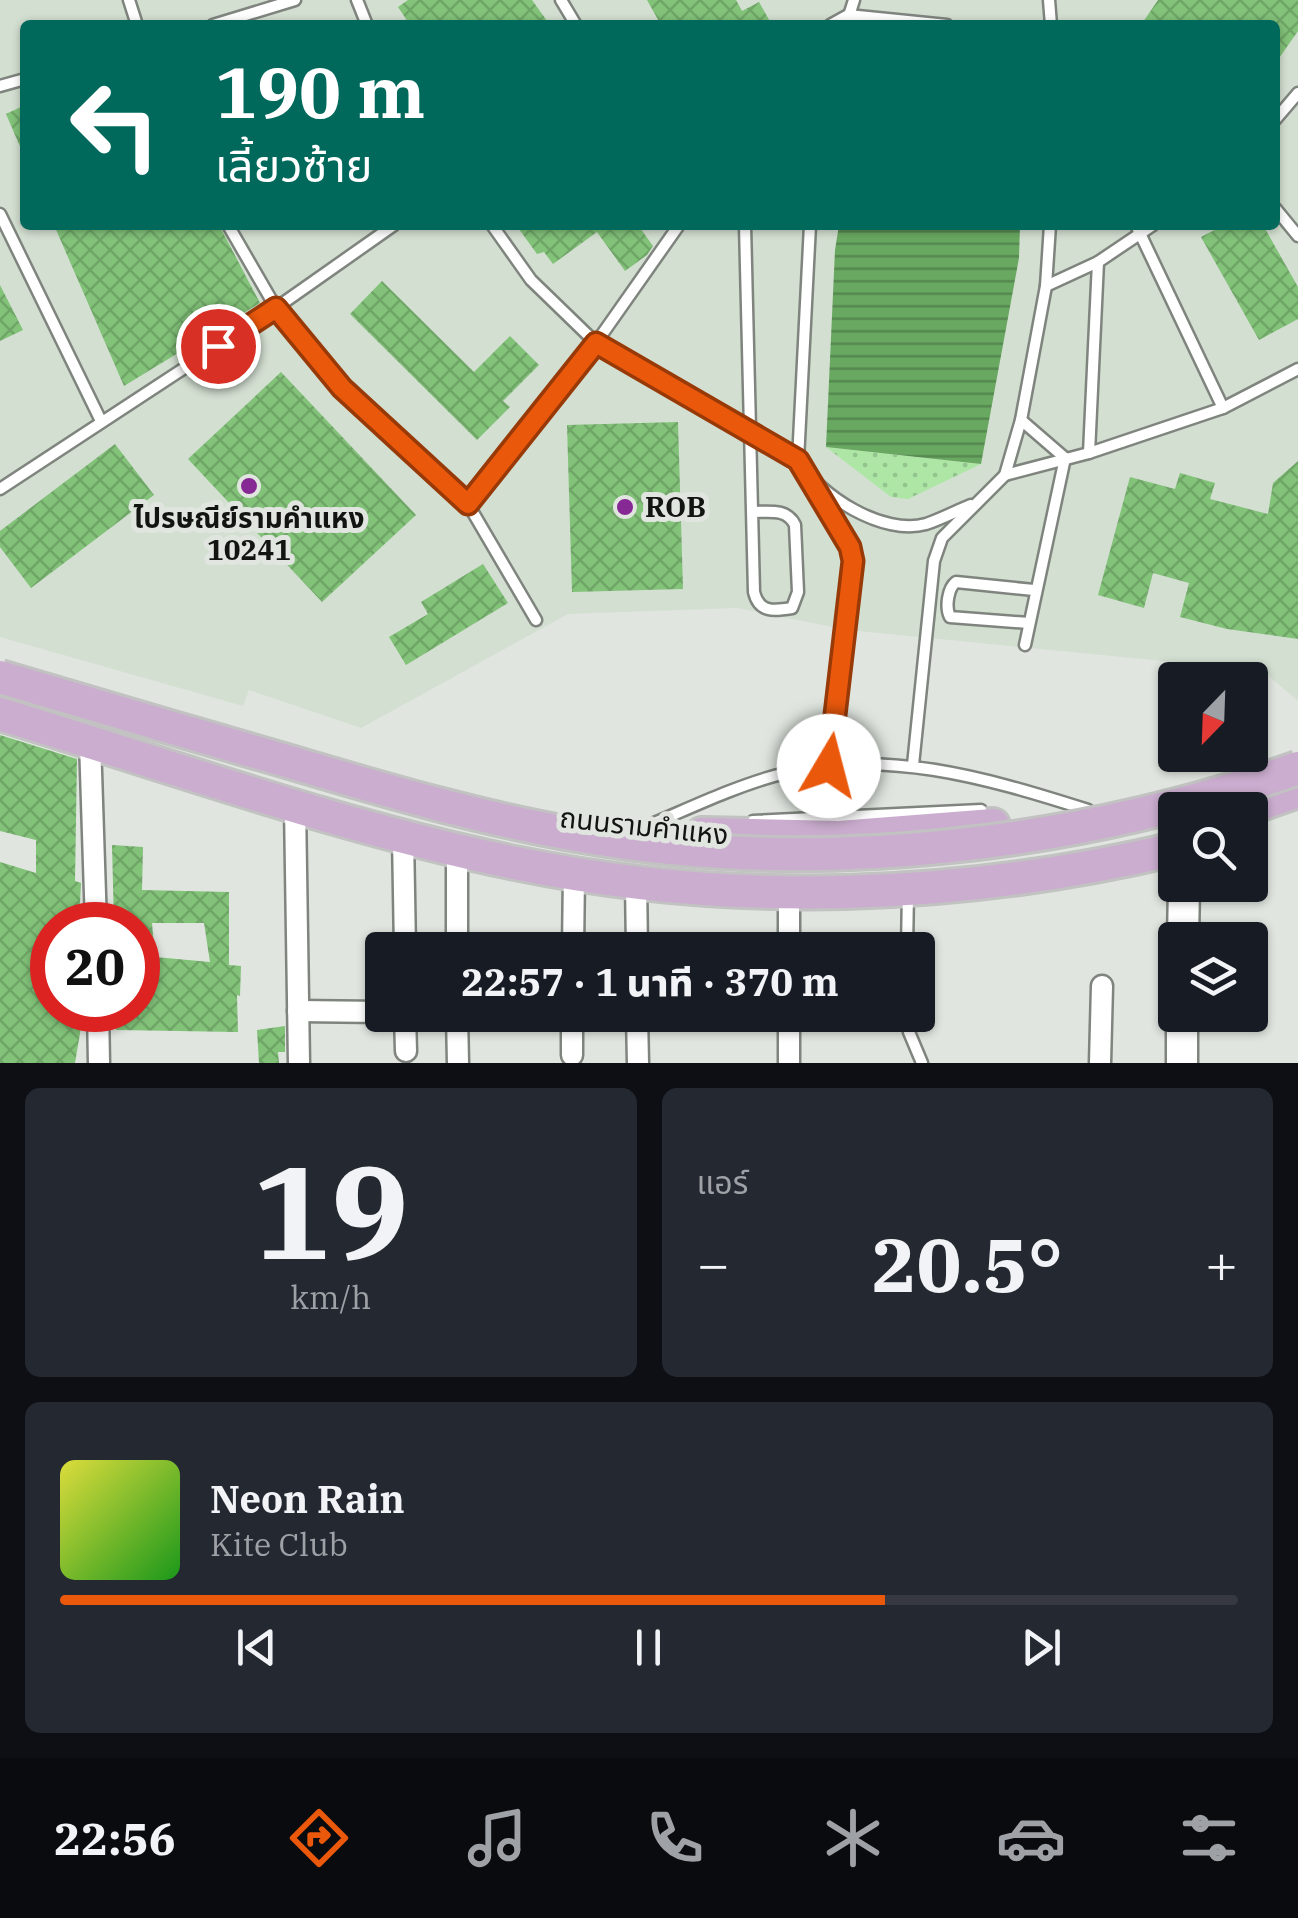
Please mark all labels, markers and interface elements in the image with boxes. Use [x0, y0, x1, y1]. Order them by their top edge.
text: 190 m [215, 46, 425, 137]
icon: left [50, 60, 180, 190]
text: เลี้ยวซ้าย [215, 136, 372, 194]
pin [176, 304, 261, 389]
icon: arrive [191, 319, 246, 374]
marker: ไปรษณีย์รามคำแหง 10241 [238, 475, 260, 497]
place label: ROB [645, 488, 706, 525]
marker: ROB [614, 496, 636, 518]
place label: ไปรษณีย์รามคำแหง 10241 [134, 499, 364, 568]
north arrow [1158, 662, 1268, 772]
map controls [1158, 662, 1268, 1032]
position arrow [777, 714, 881, 818]
button: search [1158, 792, 1268, 902]
street label: ถนนรามคำแหง [558, 798, 730, 853]
speed limit sign: 20 [30, 902, 160, 1032]
button: layers [1158, 922, 1268, 1032]
text: 22:57 · 1 นาที · 370 m [461, 957, 839, 1006]
text: 19 [253, 1126, 409, 1295]
text: แอร์ [697, 1161, 748, 1203]
text: 20.5° [872, 1215, 1063, 1313]
text: − [697, 1228, 730, 1299]
text: + [1205, 1228, 1238, 1299]
text: km/h [290, 1276, 371, 1318]
text: Neon Rain [210, 1474, 405, 1523]
text: Kite Club [210, 1523, 348, 1565]
icon: previous [229, 1620, 284, 1675]
icon: pause [621, 1620, 676, 1675]
icon: next [1014, 1620, 1069, 1675]
icon: directions [284, 1803, 354, 1873]
icon: music [462, 1803, 532, 1873]
icon: phone [640, 1803, 710, 1873]
icon: climate [818, 1803, 888, 1873]
icon: car [996, 1803, 1066, 1873]
icon: filters [1174, 1803, 1244, 1873]
text: 22:56 [54, 1809, 176, 1867]

